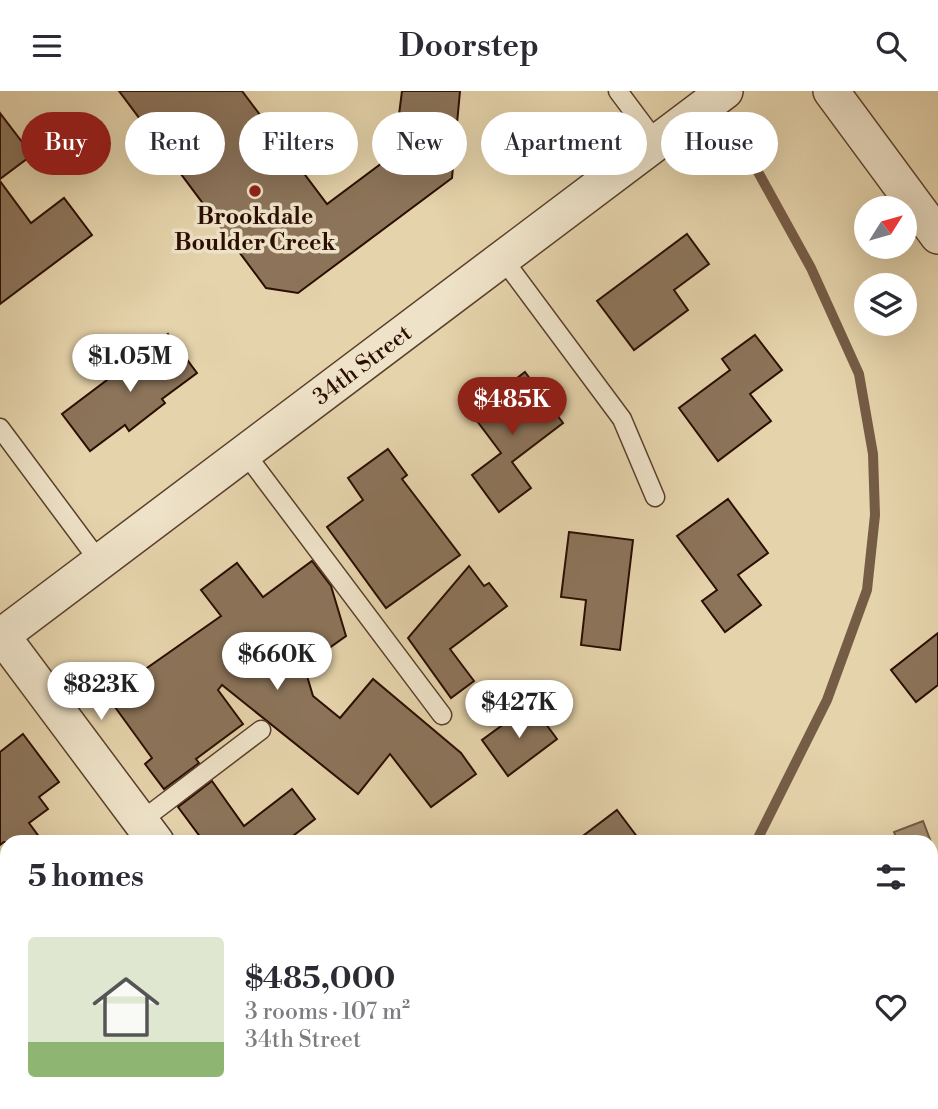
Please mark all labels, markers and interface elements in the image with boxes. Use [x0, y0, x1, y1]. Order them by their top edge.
text: Doorstep [399, 26, 539, 66]
icon: menu [28, 27, 66, 65]
icon: search [872, 27, 910, 65]
chip: Buy [21, 112, 111, 175]
chip: Rent [125, 112, 225, 175]
chip: Filters [239, 112, 358, 175]
chip: New [372, 112, 467, 175]
chip: Apartment [481, 112, 647, 175]
chip: House [661, 112, 778, 175]
marker: Brookdale Boulder Creek [247, 183, 263, 199]
north arrow [854, 196, 917, 259]
map controls [854, 196, 917, 336]
place label: Brookdale Boulder Creek [174, 203, 336, 257]
button: layers [854, 273, 917, 336]
street label: 34th Street [308, 319, 417, 411]
pin: $1.05M [73, 335, 187, 394]
text: $1.05M [88, 343, 172, 371]
pin: $485K [463, 377, 561, 437]
text: $485K [474, 386, 550, 414]
pin: $660K [228, 633, 326, 692]
text: $660K [238, 641, 316, 669]
pin: $823K [52, 663, 150, 722]
text: $823K [63, 671, 139, 699]
pin: $427K [470, 681, 568, 740]
text: $427K [481, 689, 557, 717]
text: 5 homes [28, 858, 144, 896]
icon: filters [872, 858, 910, 896]
text: $485,000 [245, 960, 395, 998]
icon: home [84, 965, 168, 1049]
icon: heart [872, 988, 910, 1026]
text: 3 rooms · 107 m² [245, 998, 410, 1026]
text: 34th Street [245, 1026, 361, 1054]

